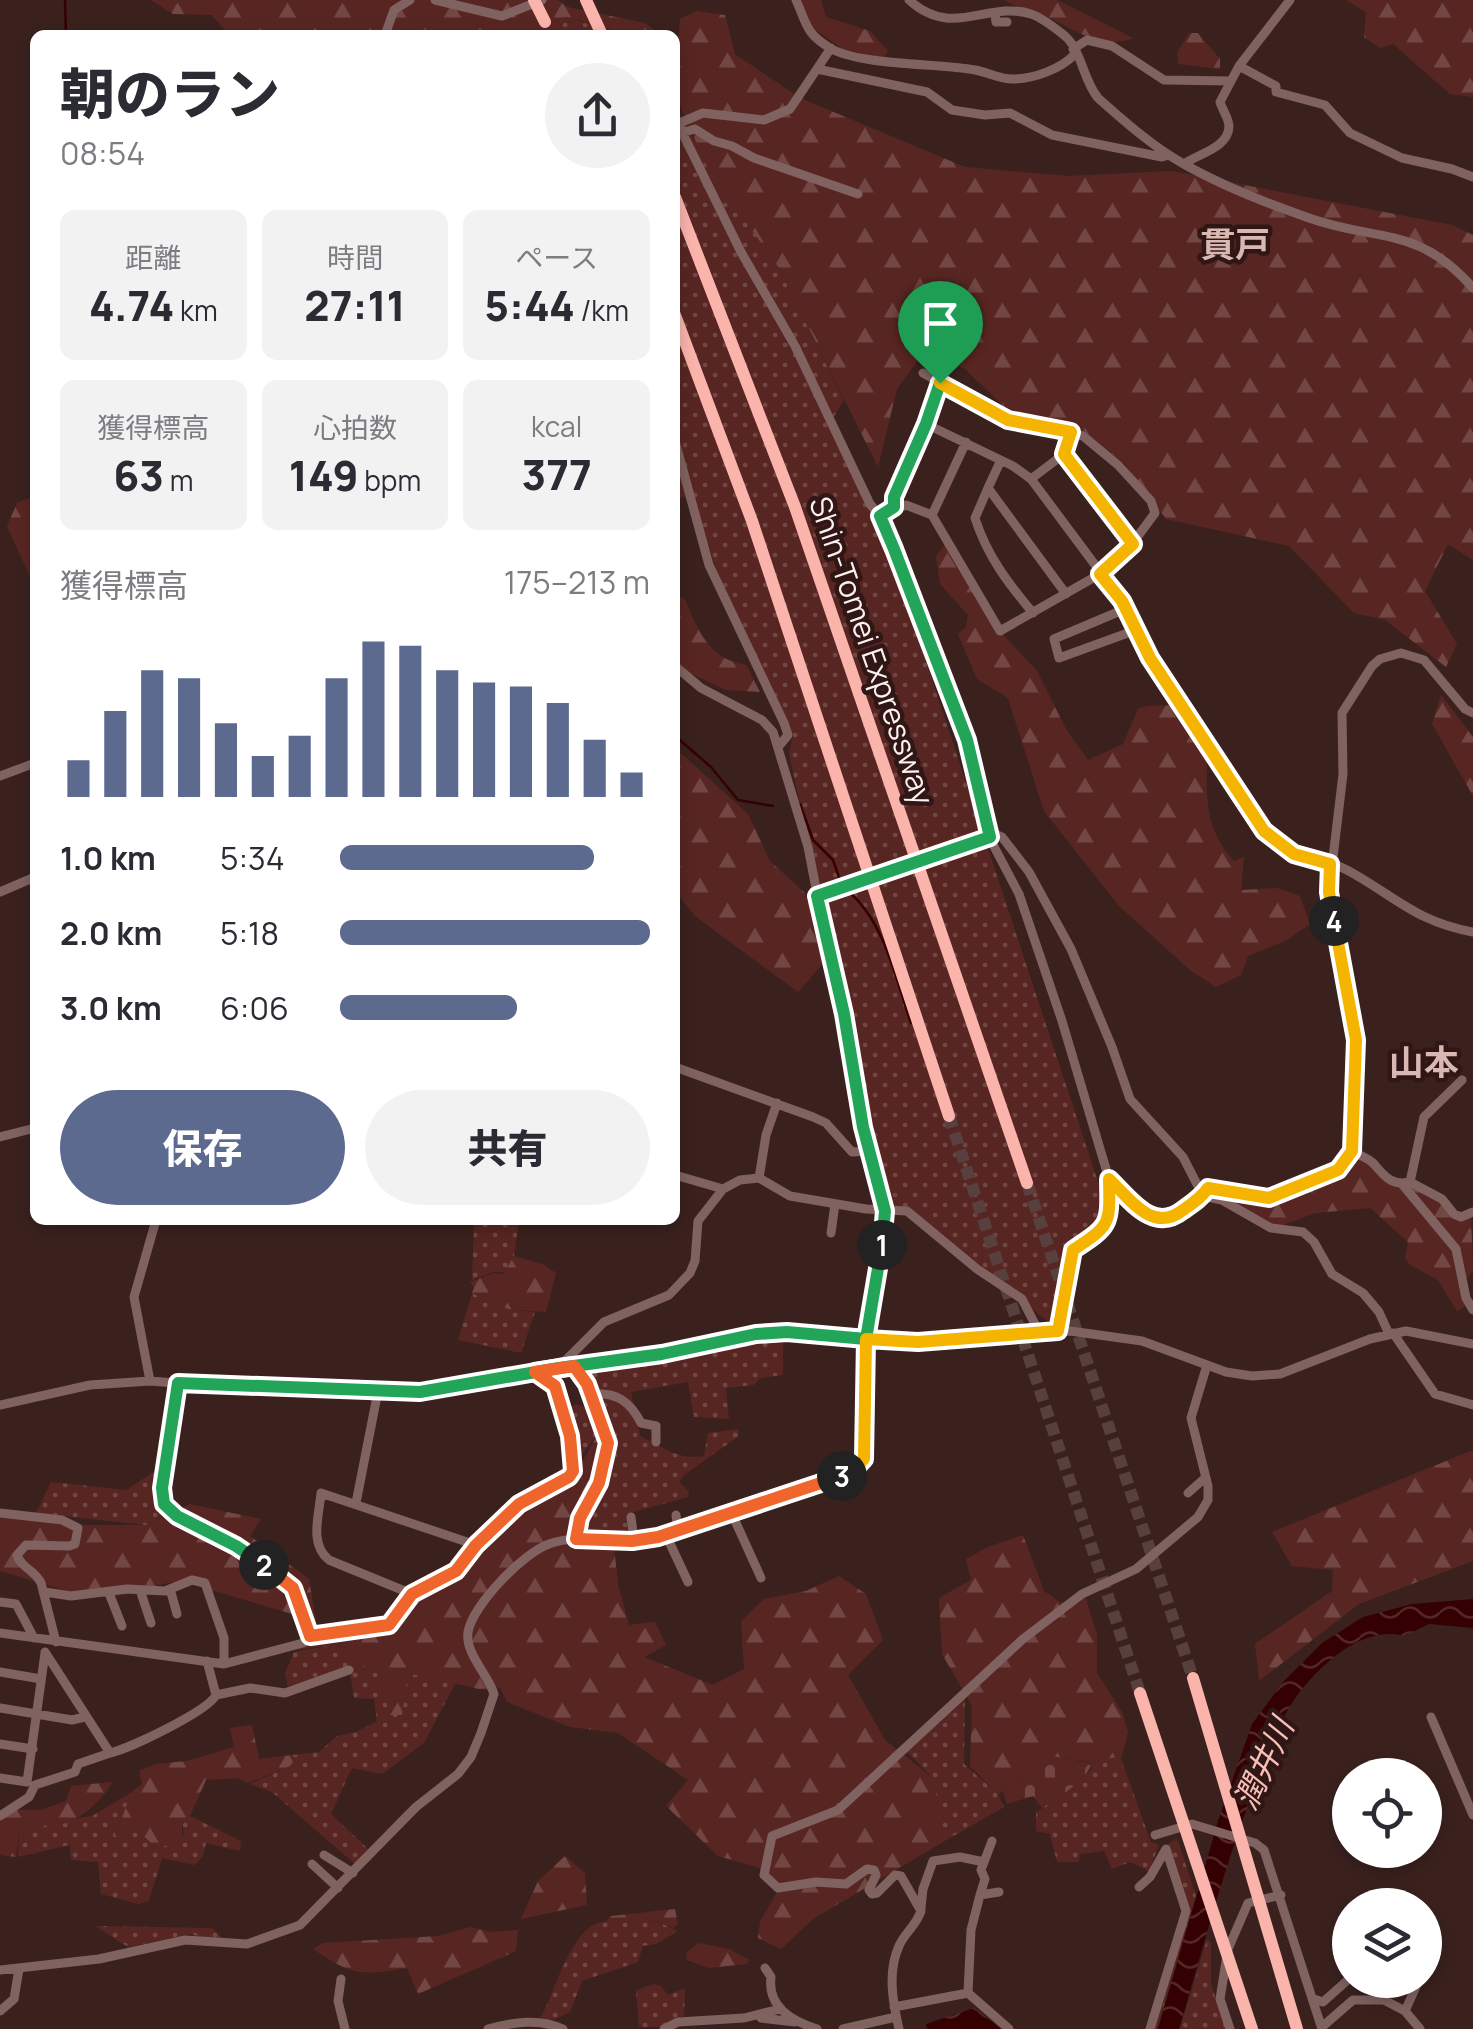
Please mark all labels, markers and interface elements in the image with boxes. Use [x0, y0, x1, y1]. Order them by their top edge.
text: 朝のラン [60, 55, 280, 131]
button: share [545, 63, 650, 168]
text: 08:54 [60, 131, 145, 175]
district label: 貫戸 [1200, 220, 1270, 268]
text: 距離 [125, 238, 181, 276]
text: 時間 [327, 238, 383, 276]
text: ペース [515, 238, 598, 276]
text: 4.74 [89, 276, 174, 334]
text: 27:11 [304, 276, 406, 334]
text: 5:44 [484, 276, 575, 334]
pin [898, 281, 983, 384]
text: km [174, 291, 218, 329]
text: /km [575, 291, 629, 329]
icon: arrive [913, 296, 968, 351]
text: kcal [531, 407, 582, 445]
text: 獲得標高 [97, 408, 209, 446]
text: 心拍数 [313, 408, 397, 446]
text: 377 [521, 445, 592, 503]
text: 63 [113, 446, 164, 504]
text: 149 [289, 446, 359, 504]
text: m [164, 461, 193, 499]
text: bpm [359, 461, 421, 499]
street label: Shin-Tomei Expressway [800, 491, 945, 810]
text: 175–213 m [504, 560, 650, 604]
text: 獲得標高 [60, 563, 188, 607]
text: 1.0 km [60, 836, 156, 880]
text: 5:34 [220, 836, 285, 880]
pin: 4 [1309, 896, 1359, 946]
text: 4 [1325, 902, 1343, 940]
text: 2.0 km [60, 911, 162, 955]
text: 5:18 [220, 911, 279, 955]
text: 3.0 km [60, 986, 162, 1030]
text: 6:06 [220, 986, 289, 1030]
district label: 山本 [1389, 1038, 1459, 1086]
button: 保存 [60, 1090, 345, 1205]
button: 共有 [365, 1090, 650, 1205]
pin: 1 [857, 1220, 907, 1270]
text: 1 [876, 1226, 888, 1264]
pin: 3 [817, 1451, 867, 1501]
text: 3 [834, 1457, 850, 1495]
pin: 2 [239, 1540, 289, 1590]
text: 2 [256, 1546, 272, 1584]
water label: 潤井川 [1223, 1708, 1305, 1816]
map controls [1332, 1758, 1442, 1998]
button: locate [1332, 1758, 1442, 1868]
button: layers [1332, 1888, 1442, 1998]

